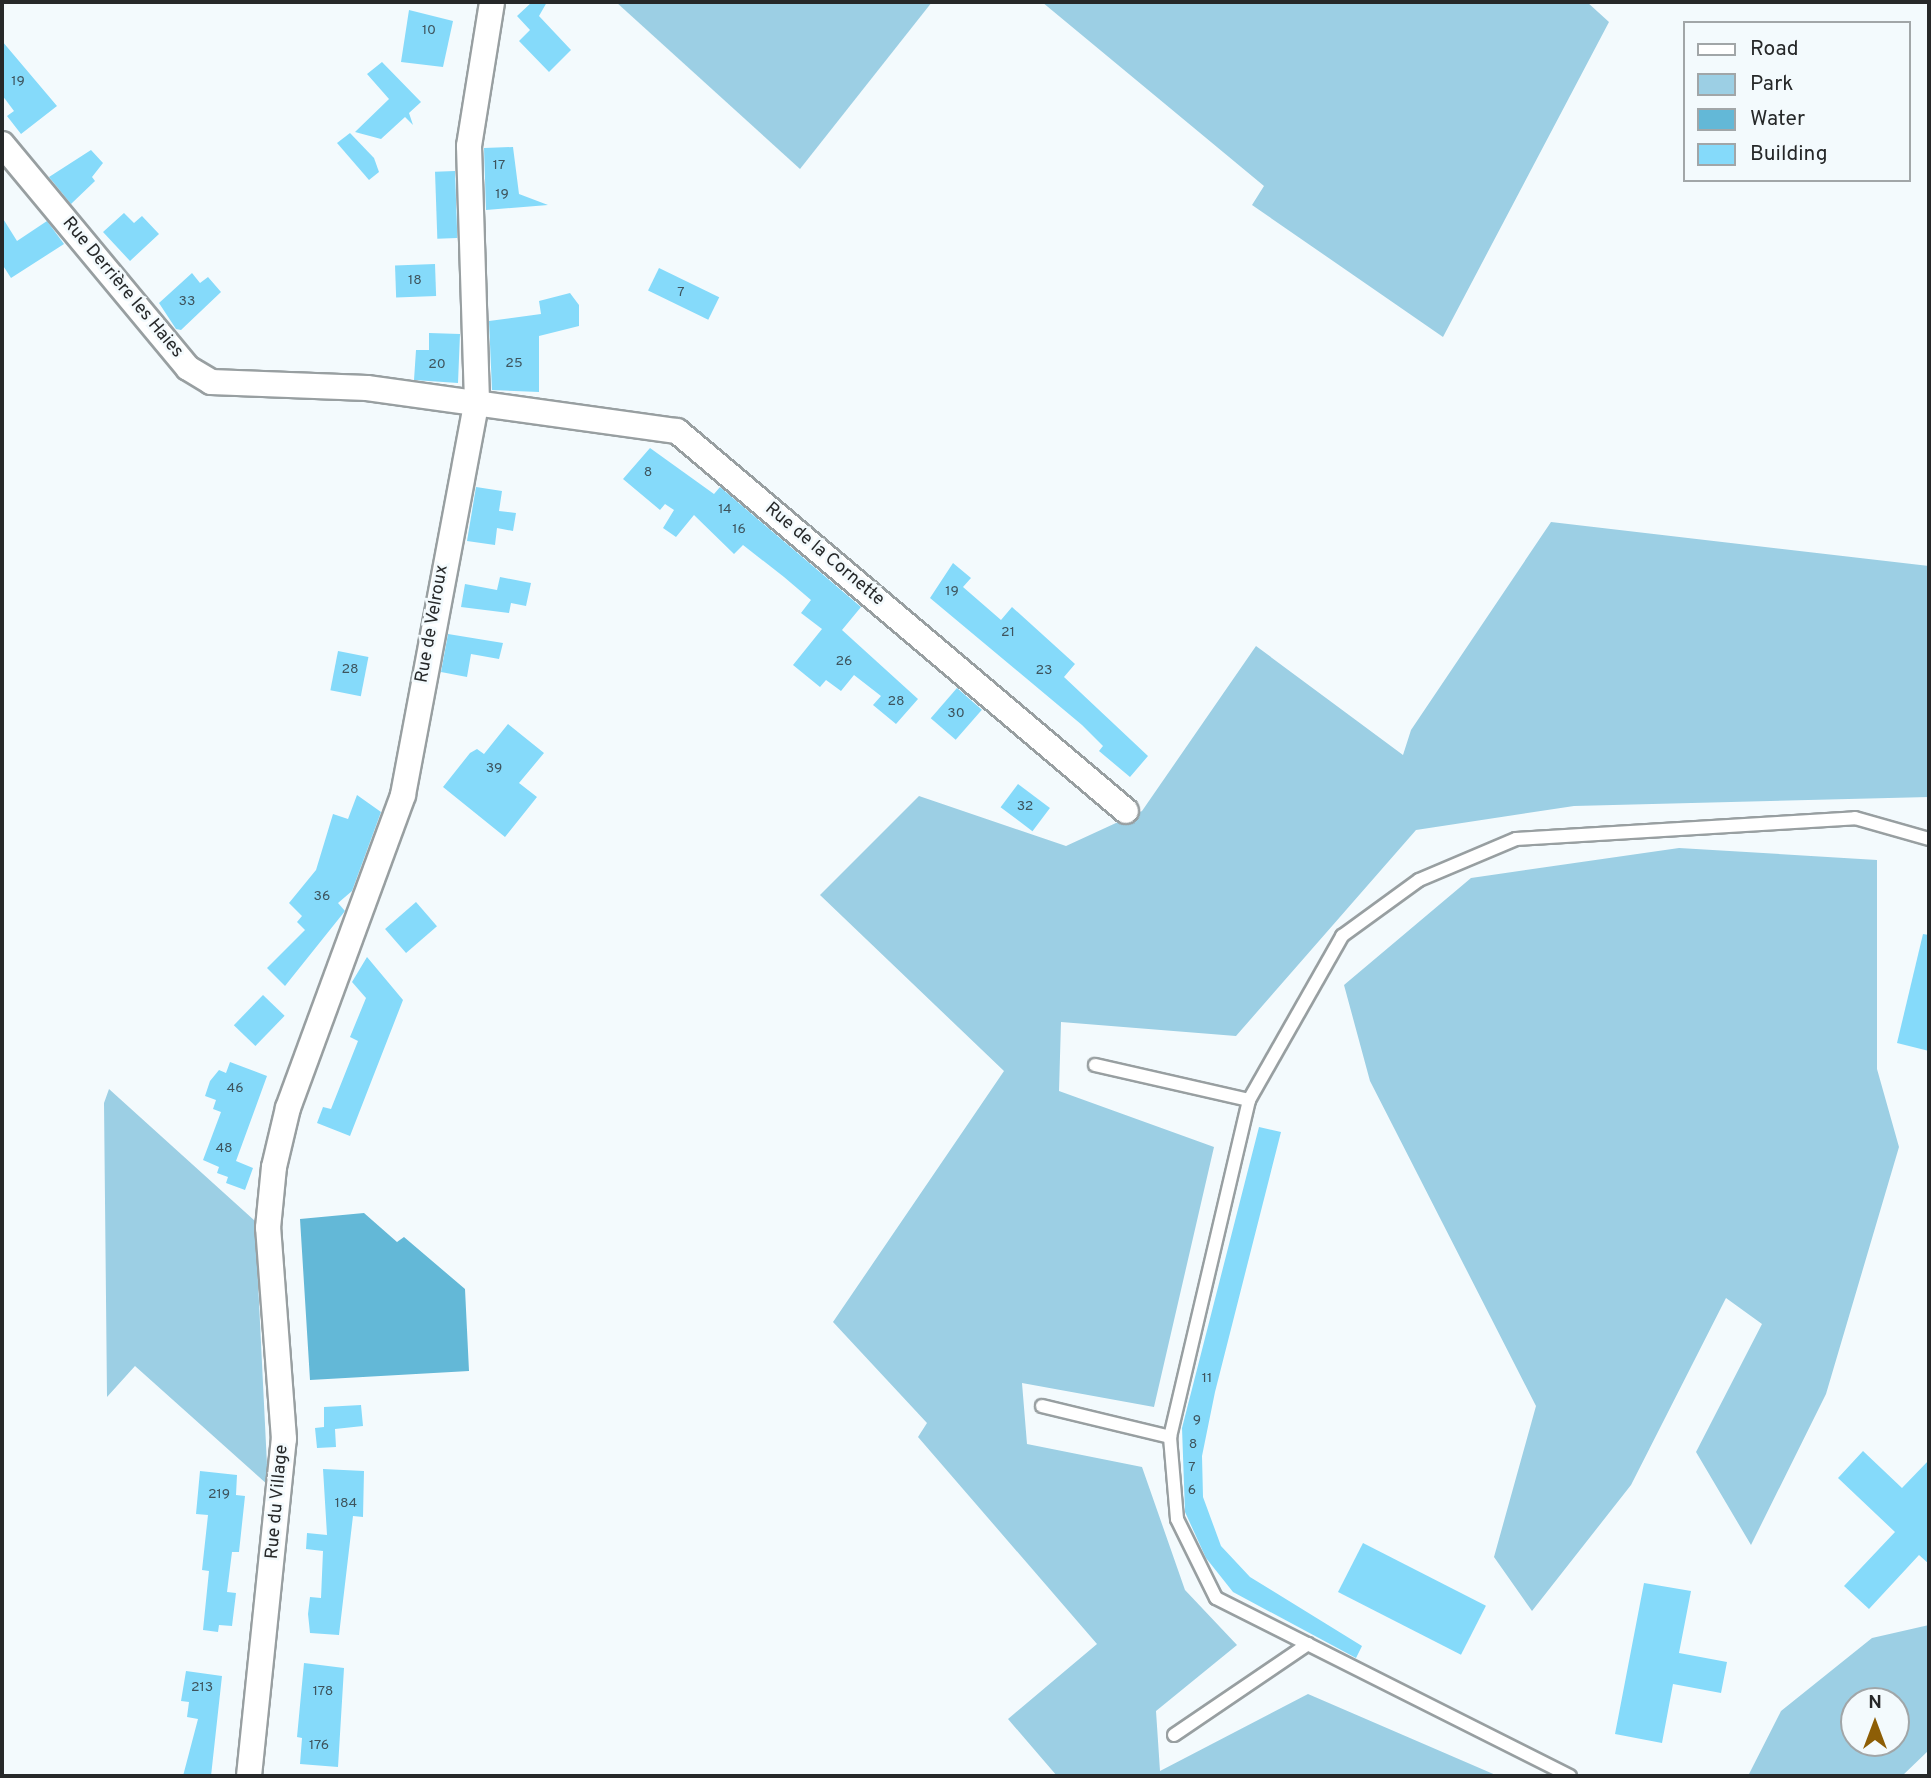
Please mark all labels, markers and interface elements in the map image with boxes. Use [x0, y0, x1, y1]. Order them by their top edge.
legend [1682, 21, 1910, 182]
house number: 10 [422, 23, 436, 39]
text: Road [1750, 36, 1799, 63]
text: Park [1750, 71, 1793, 98]
house number: 19 [11, 74, 25, 90]
text: Water [1750, 106, 1805, 133]
text: Building [1750, 141, 1828, 168]
house number: 17 [493, 158, 505, 174]
house number: 19 [495, 187, 509, 203]
street label: Rue Derrière les Haies [57, 213, 187, 363]
house number: 18 [408, 273, 422, 289]
house number: 7 [677, 285, 685, 301]
house number: 33 [179, 294, 195, 310]
house number: 25 [505, 356, 523, 372]
house number: 20 [428, 357, 446, 373]
house number: 8 [644, 465, 652, 481]
street label: Rue de la Cornette [760, 499, 888, 611]
house number: 14 [718, 502, 732, 518]
house number: 16 [732, 522, 746, 538]
street label: Rue de Velroux [412, 563, 454, 685]
house number: 19 [945, 584, 959, 600]
house number: 21 [1001, 625, 1015, 641]
house number: 26 [836, 654, 852, 670]
house number: 28 [341, 662, 359, 678]
house number: 23 [1036, 663, 1052, 679]
house number: 28 [887, 694, 905, 710]
house number: 30 [947, 706, 965, 722]
house number: 39 [486, 761, 502, 777]
house number: 32 [1017, 799, 1033, 815]
house number: 36 [314, 889, 330, 905]
house number: 46 [226, 1081, 244, 1097]
house number: 48 [215, 1141, 233, 1157]
house number: 11 [1202, 1371, 1212, 1387]
house number: 9 [1193, 1413, 1201, 1429]
house number: 8 [1189, 1437, 1197, 1453]
street label: Rue du Village [262, 1444, 294, 1560]
house number: 7 [1188, 1460, 1196, 1476]
house number: 6 [1188, 1483, 1196, 1499]
house number: 219 [208, 1487, 230, 1503]
house number: 184 [335, 1496, 357, 1512]
house number: 213 [191, 1680, 213, 1696]
house number: 178 [313, 1684, 333, 1700]
north arrow [1840, 1687, 1910, 1757]
text: N [1868, 1691, 1882, 1715]
house number: 176 [309, 1738, 329, 1754]

